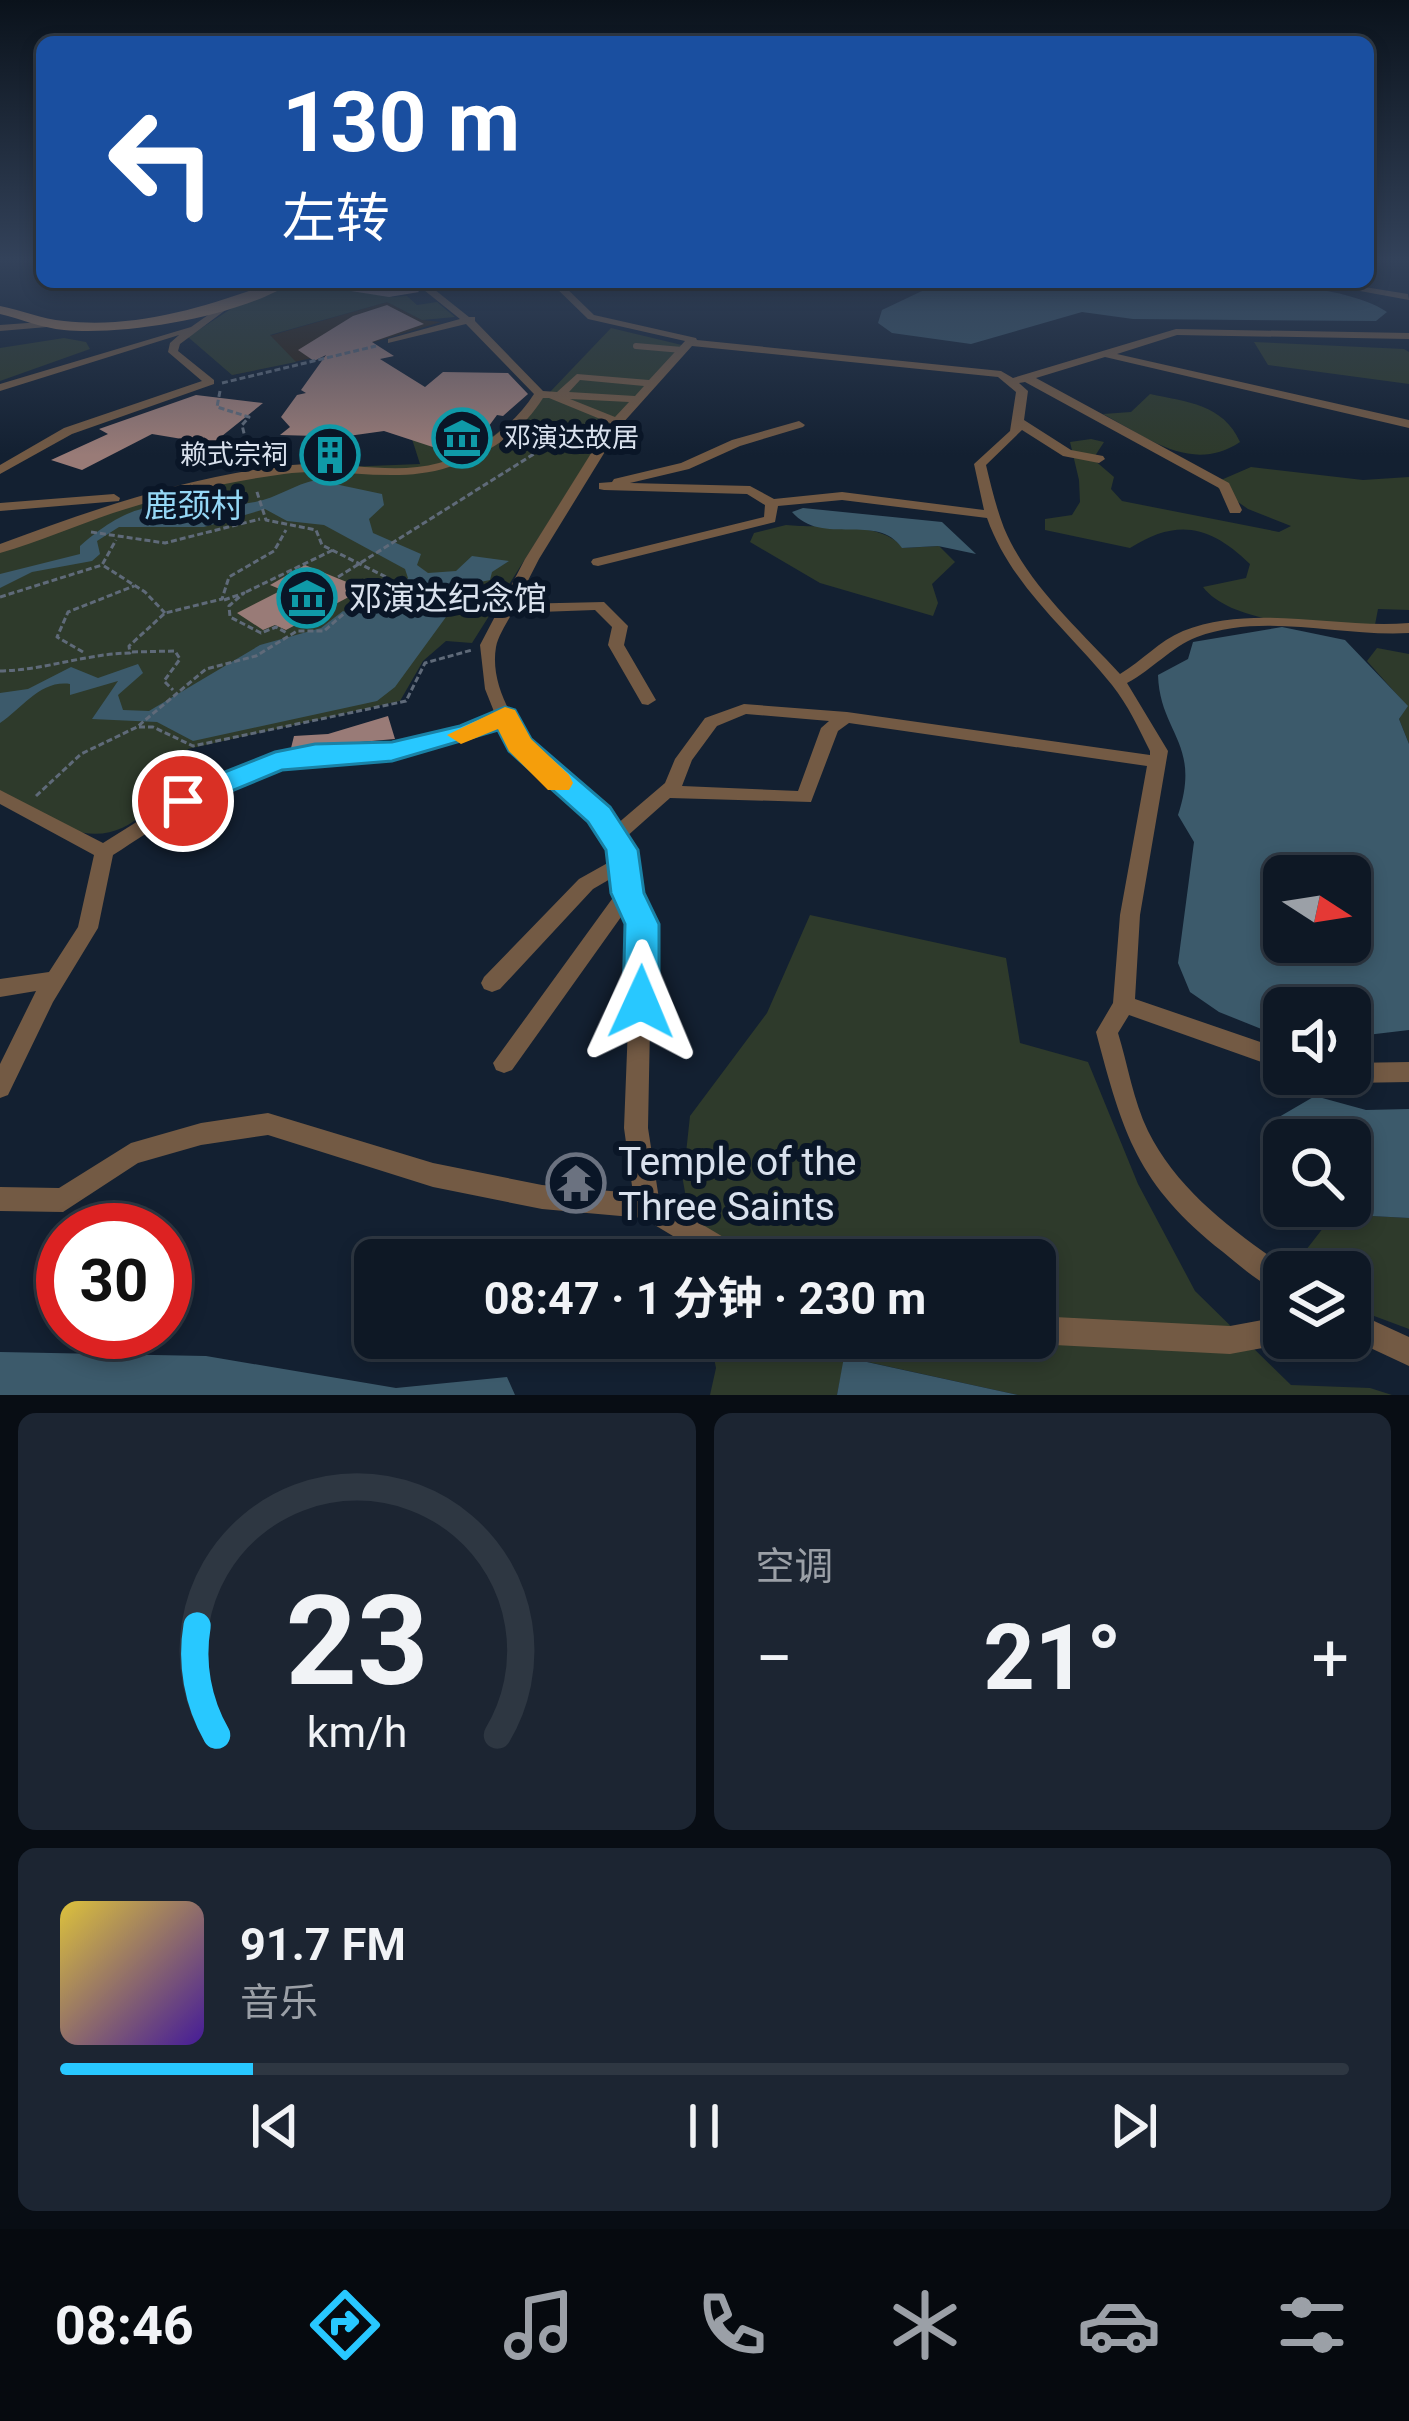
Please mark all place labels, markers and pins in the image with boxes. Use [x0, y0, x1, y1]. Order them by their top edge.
museum icon: 邓演达故居 [431, 407, 493, 469]
place label: 邓演达故居 [504, 422, 639, 454]
building icon: 赖式宗祠 [299, 424, 361, 486]
place label: 赖式宗祠 [180, 439, 288, 471]
museum icon: 邓演达纪念馆 [276, 567, 338, 629]
place label: 邓演达纪念馆 [349, 579, 547, 618]
pin [132, 750, 234, 852]
place label: Temple of the Three Saints [618, 1139, 856, 1230]
temple icon: Temple of the Three Saints [545, 1152, 607, 1214]

